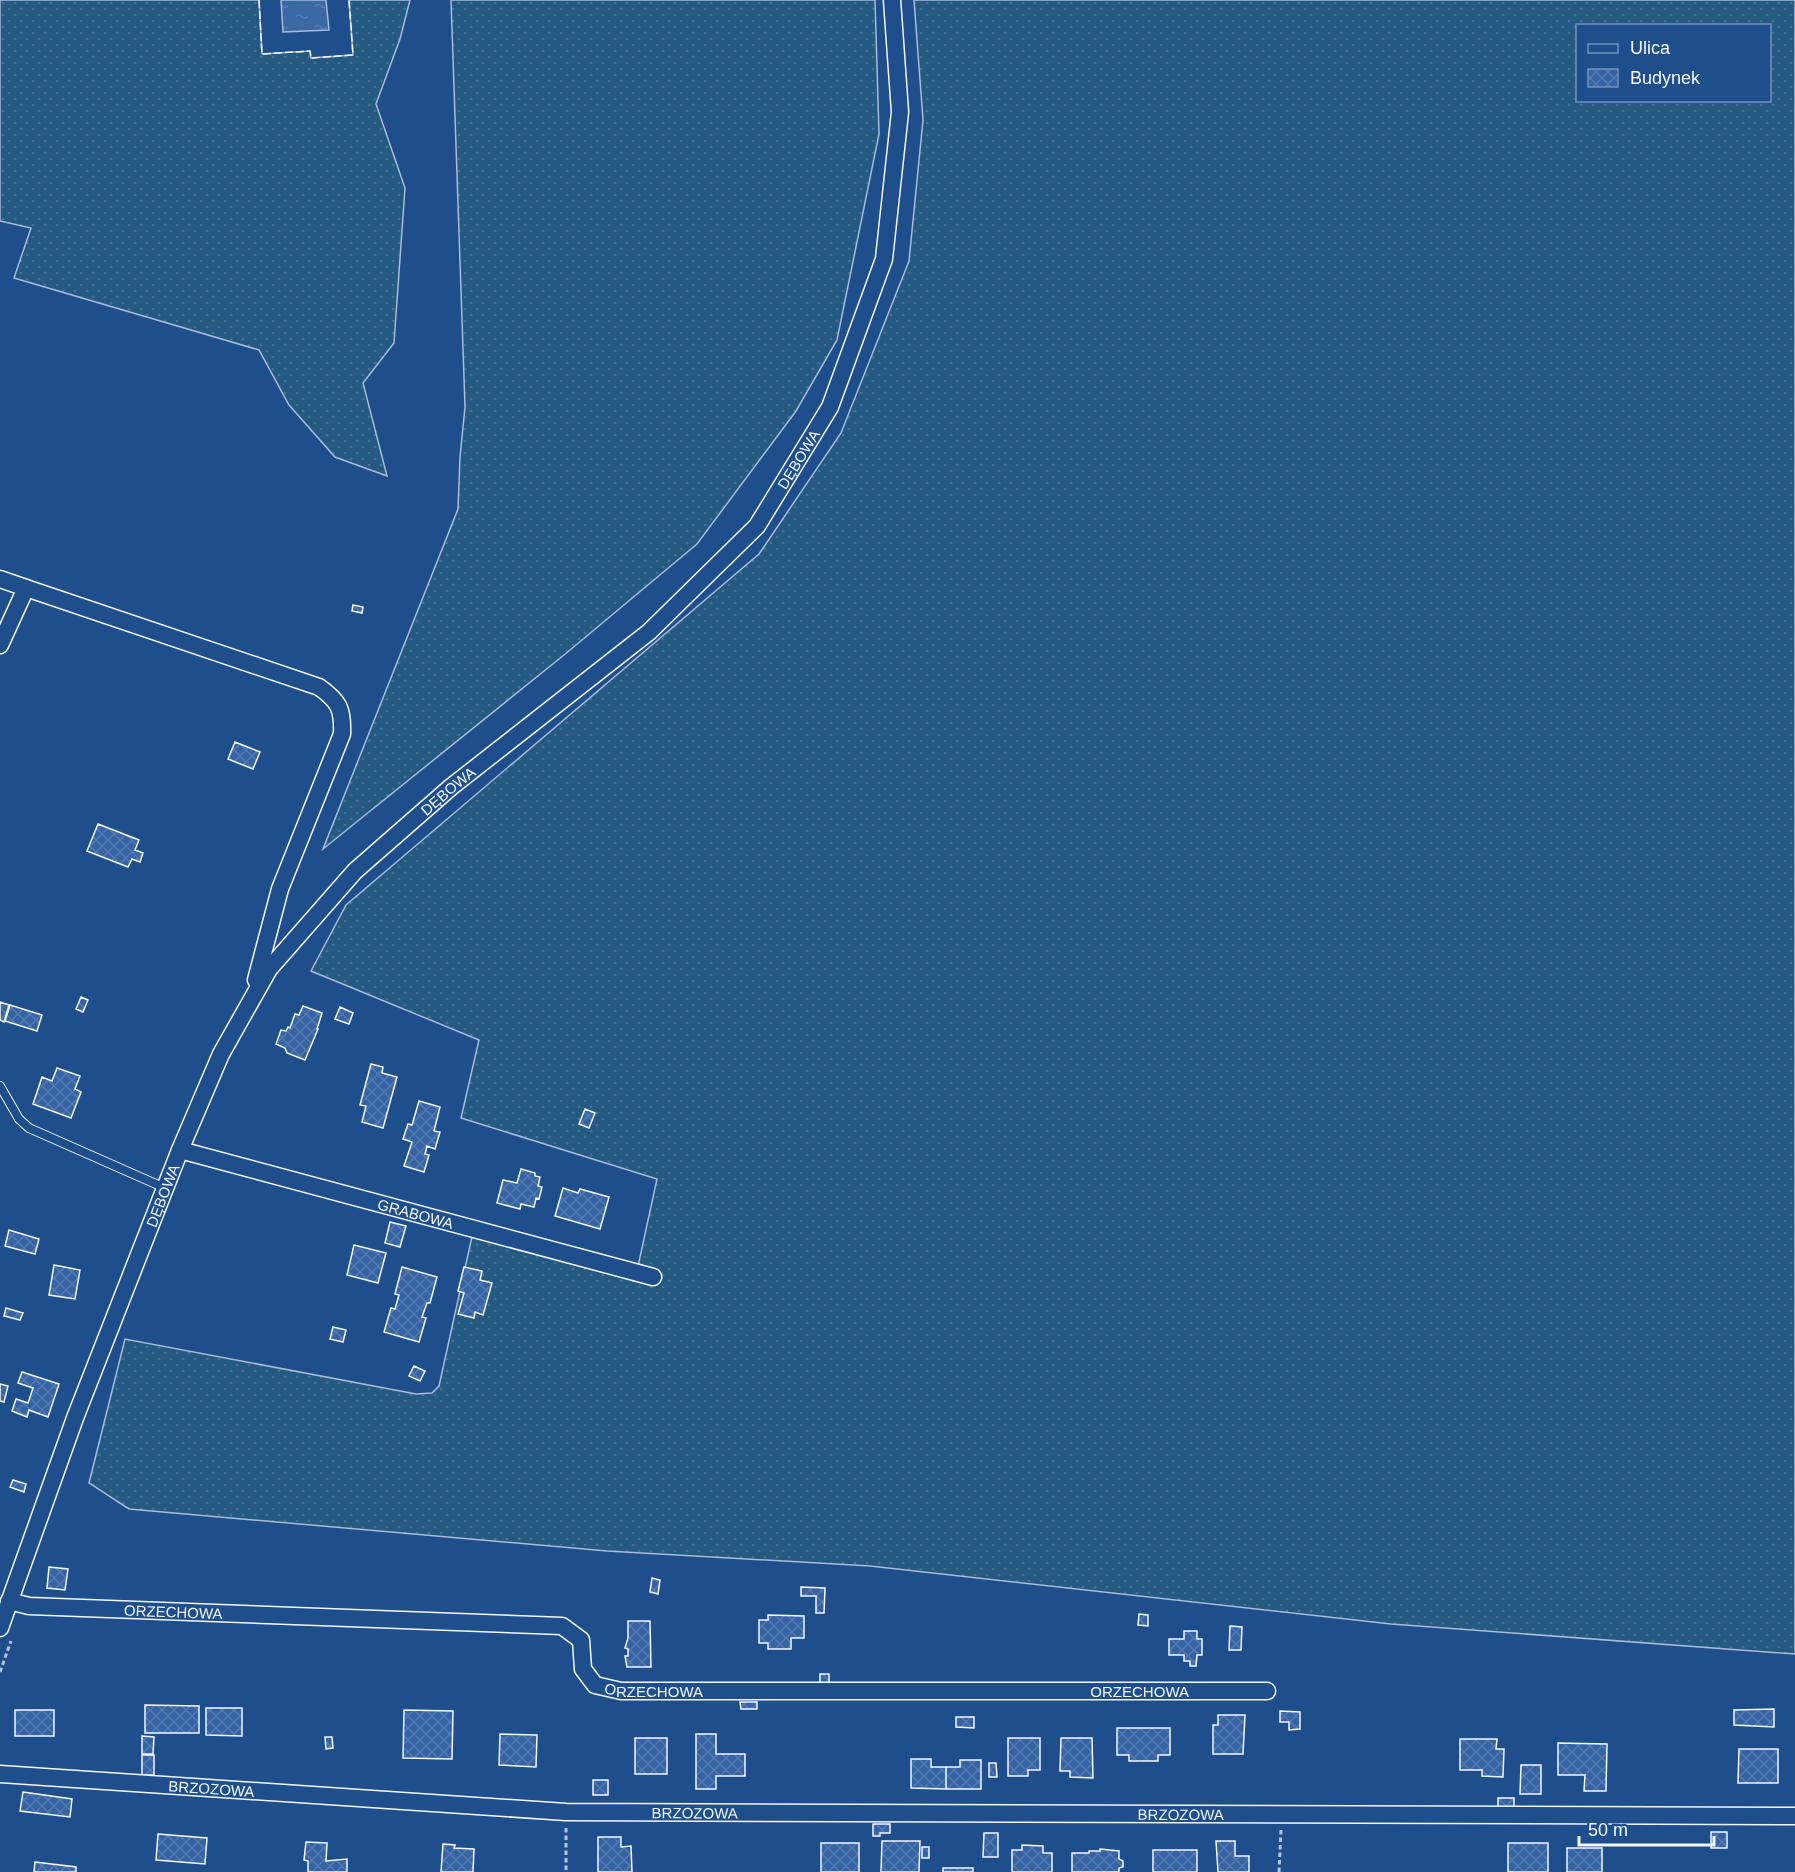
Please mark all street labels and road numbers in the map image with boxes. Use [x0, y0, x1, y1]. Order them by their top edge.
street label: DĘBOWA [773, 426, 823, 492]
street label: DĘBOWA [417, 763, 479, 818]
street label: DĘBOWA [142, 1162, 182, 1229]
street label: GRABOWA [376, 1195, 455, 1232]
street label: ORZECHOWA [124, 1601, 223, 1622]
street label: ORZECHOWA [603, 1679, 703, 1700]
street label: ORZECHOWA [1090, 1683, 1189, 1700]
street label: BRZOZOWA [168, 1777, 255, 1800]
street label: BRZOZOWA [652, 1804, 738, 1821]
street label: BRZOZOWA [1138, 1805, 1224, 1823]

